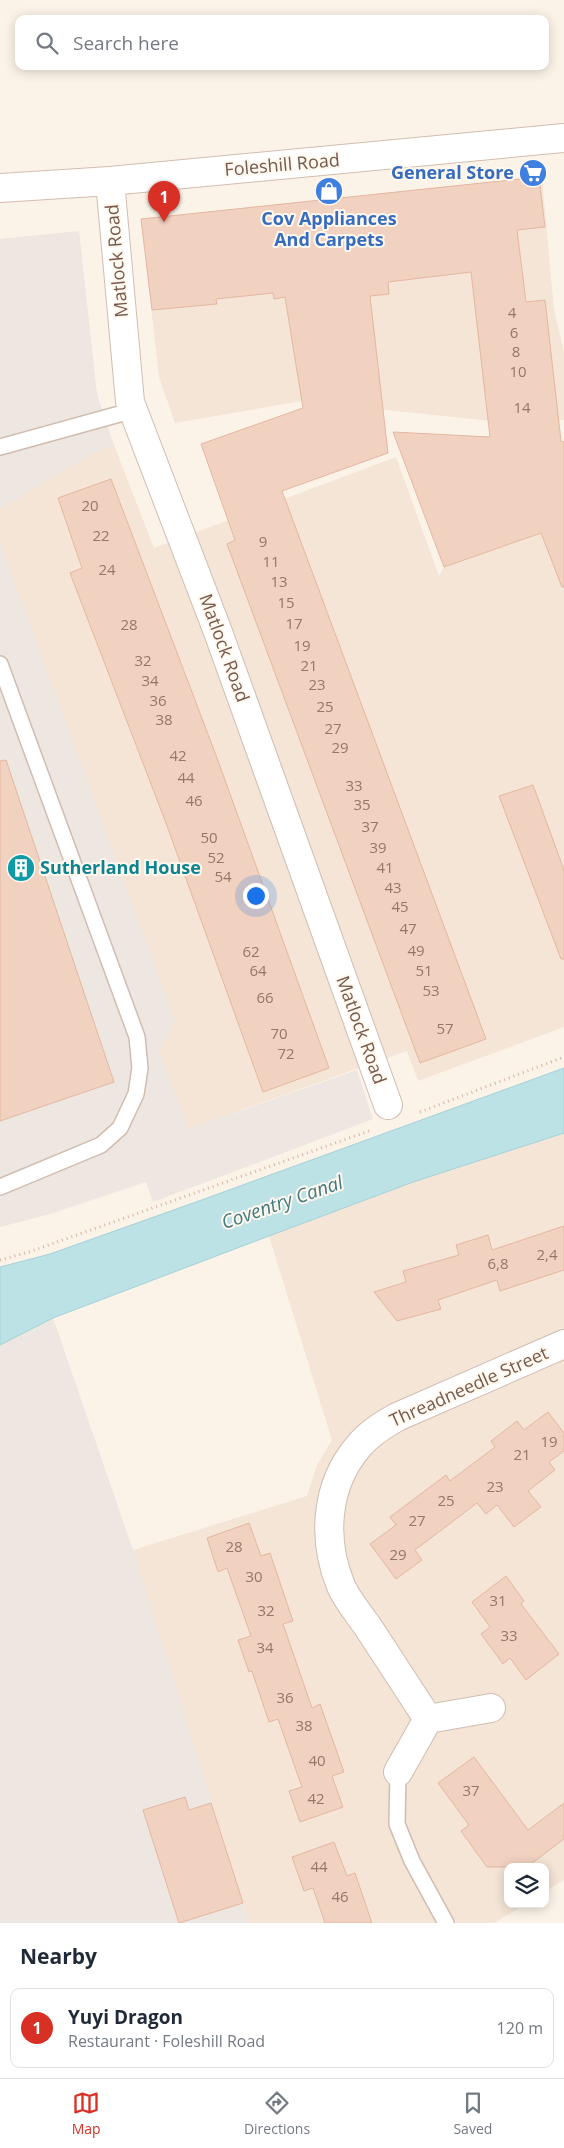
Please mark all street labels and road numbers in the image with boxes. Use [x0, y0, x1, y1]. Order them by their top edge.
street label: Foleshill Road [223, 147, 341, 181]
street label: Matlock Road [99, 203, 133, 319]
street label: Matlock Road [194, 590, 256, 705]
street label: Matlock Road [331, 972, 393, 1087]
street label: Threadneedle Street [385, 1340, 552, 1432]

